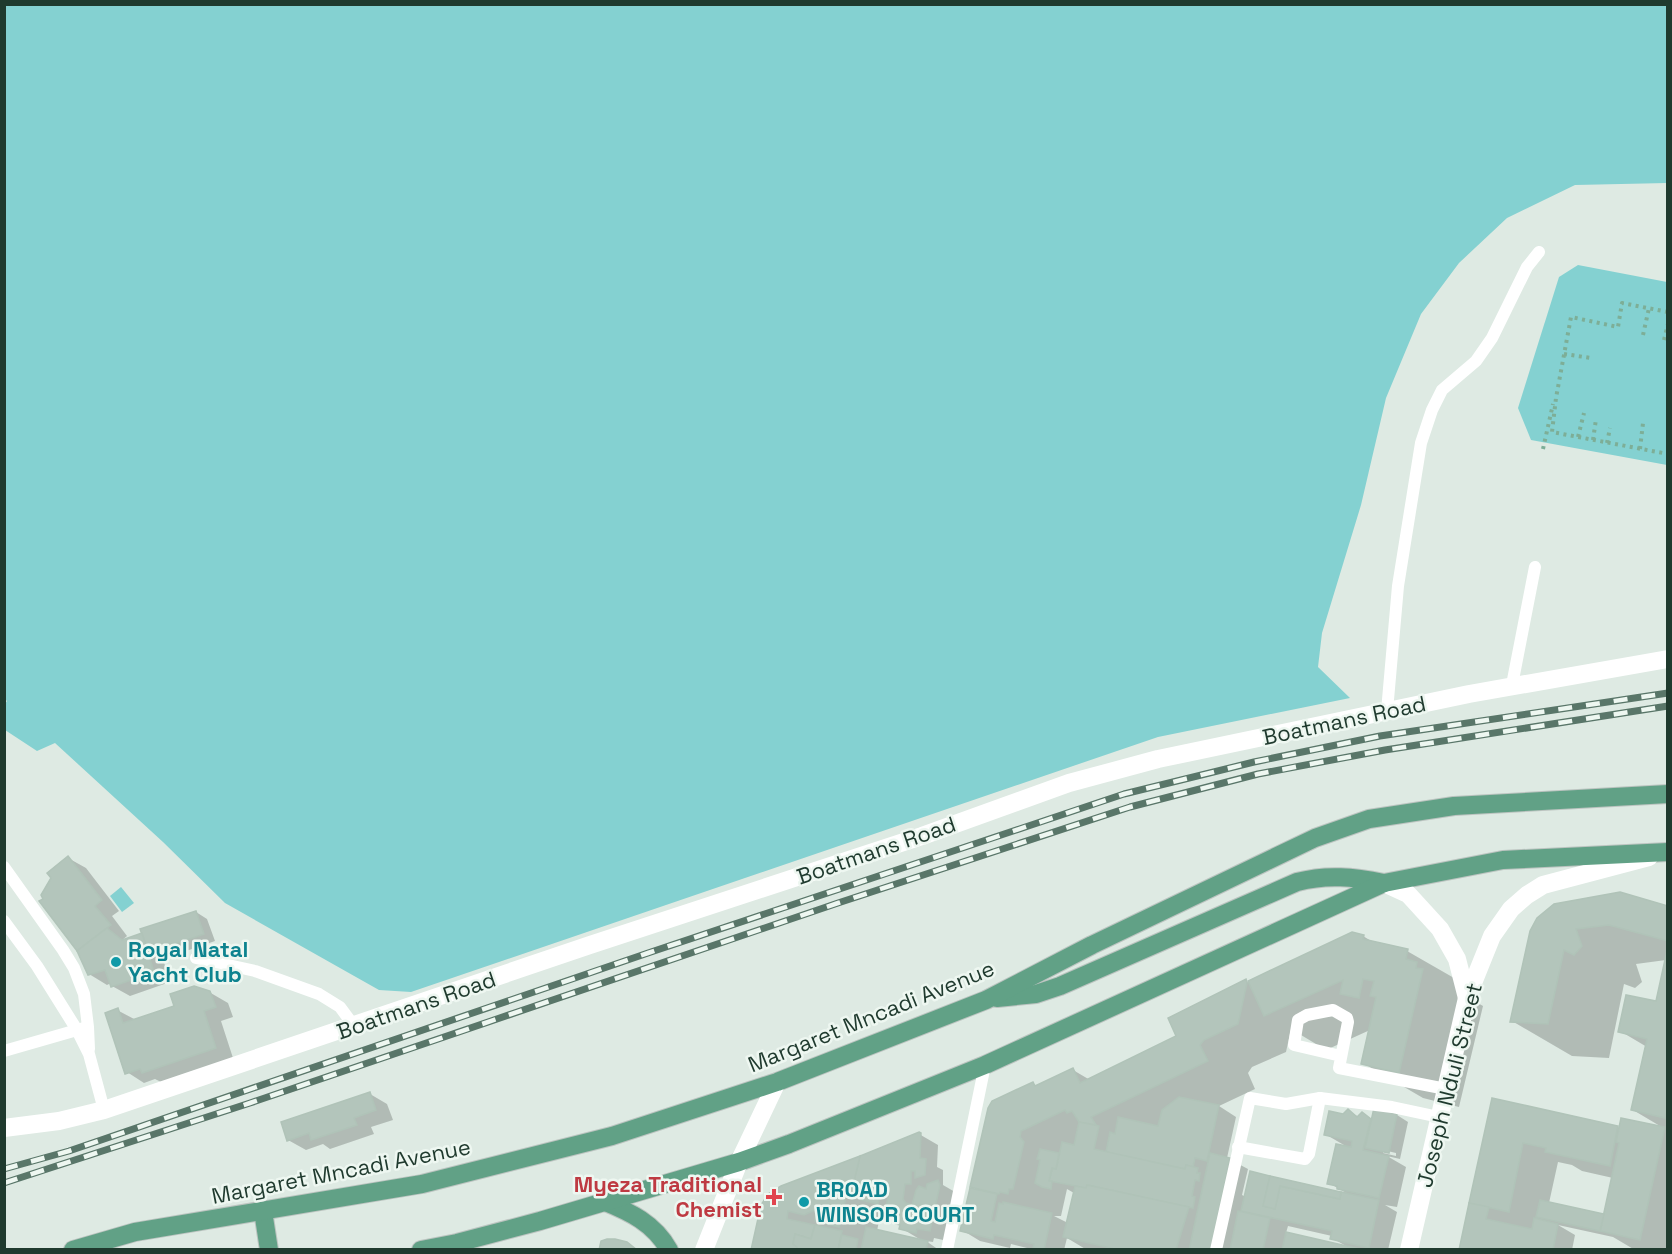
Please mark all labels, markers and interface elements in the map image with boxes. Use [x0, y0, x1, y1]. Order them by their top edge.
street label: Boatmans Road [1260, 689, 1428, 751]
street label: Boatmans Road [793, 810, 959, 890]
place label: Royal Natal Yacht Club [128, 935, 248, 988]
street label: Margaret Mncadi Avenue [744, 954, 998, 1078]
marker: Royal Natal Yacht Club [109, 955, 123, 969]
street label: Boatmans Road [333, 965, 499, 1045]
street label: Joseph Nduli Street [1410, 980, 1488, 1190]
street label: Margaret Mncadi Avenue [209, 1132, 473, 1210]
place label: Myeza Traditional Chemist [574, 1170, 762, 1223]
place label: BROAD WINSOR COURT [816, 1175, 974, 1228]
marker: Myeza Traditional Chemist [767, 1190, 781, 1204]
marker: BROAD WINSOR COURT [797, 1195, 811, 1209]

